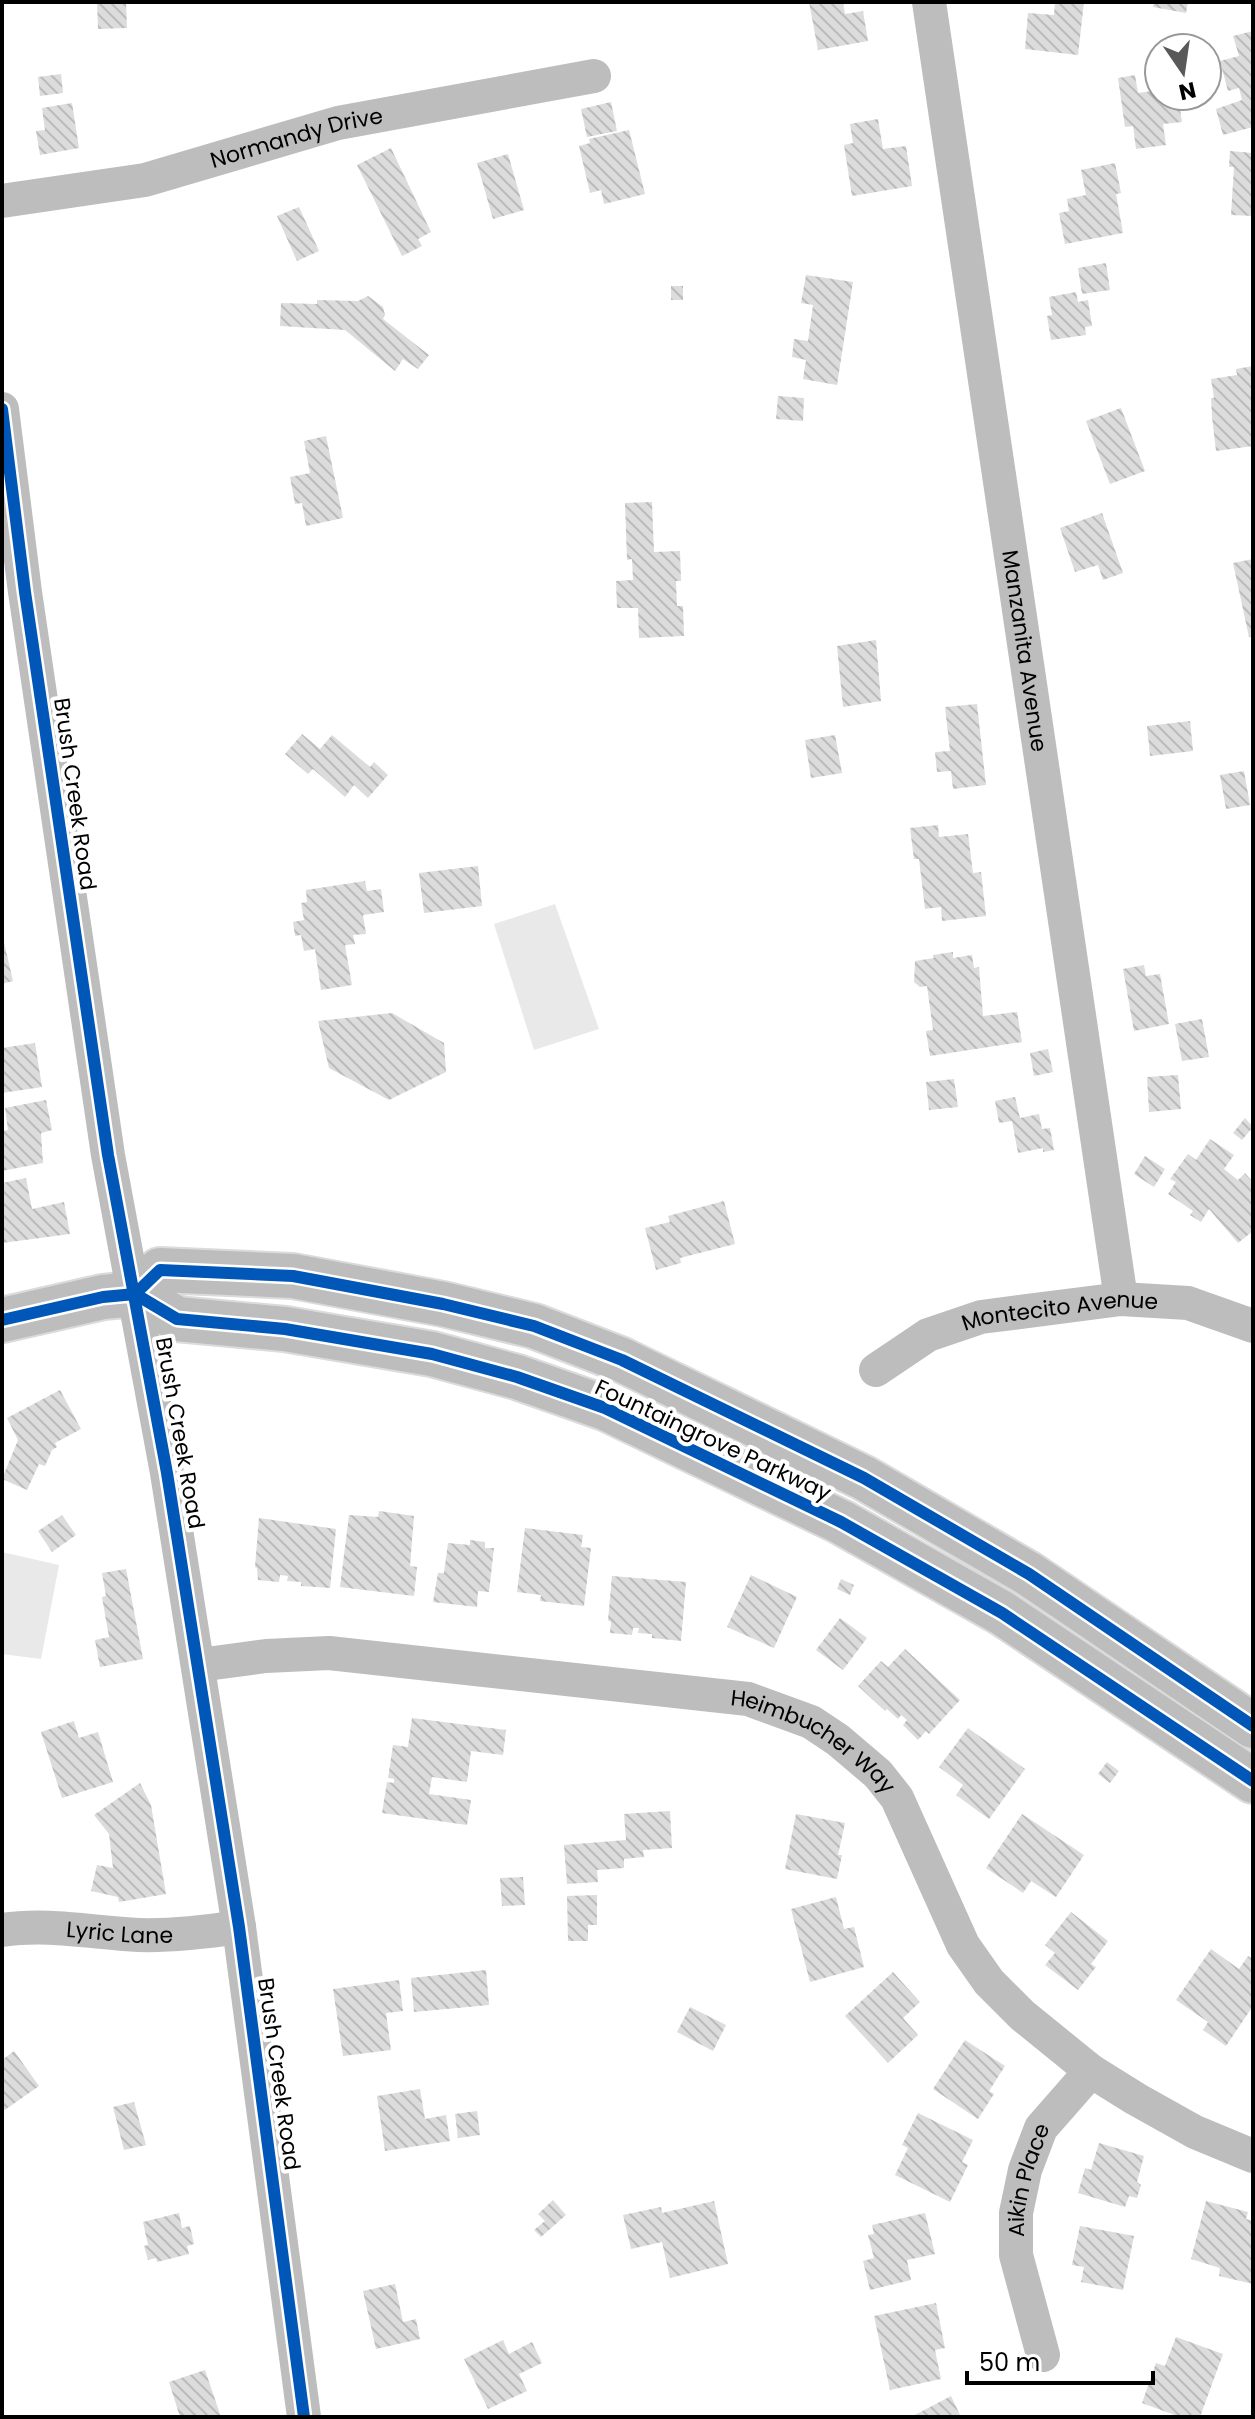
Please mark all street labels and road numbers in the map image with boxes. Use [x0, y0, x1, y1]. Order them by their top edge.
street label: Normandy Drive [206, 100, 385, 175]
street label: Manzanita Avenue [995, 548, 1055, 754]
street label: Brush Creek Road [46, 696, 104, 892]
street label: Montecito Avenue [957, 1283, 1159, 1338]
street label: Brush Creek Road [148, 1335, 212, 1531]
street label: Fountaingrove Parkway [590, 1372, 837, 1509]
street label: Heimbucher Way [729, 1682, 903, 1800]
street label: Lyric Lane [65, 1913, 174, 1951]
street label: Brush Creek Road [250, 1976, 308, 2172]
street label: Aikin Place [1000, 2119, 1057, 2237]

